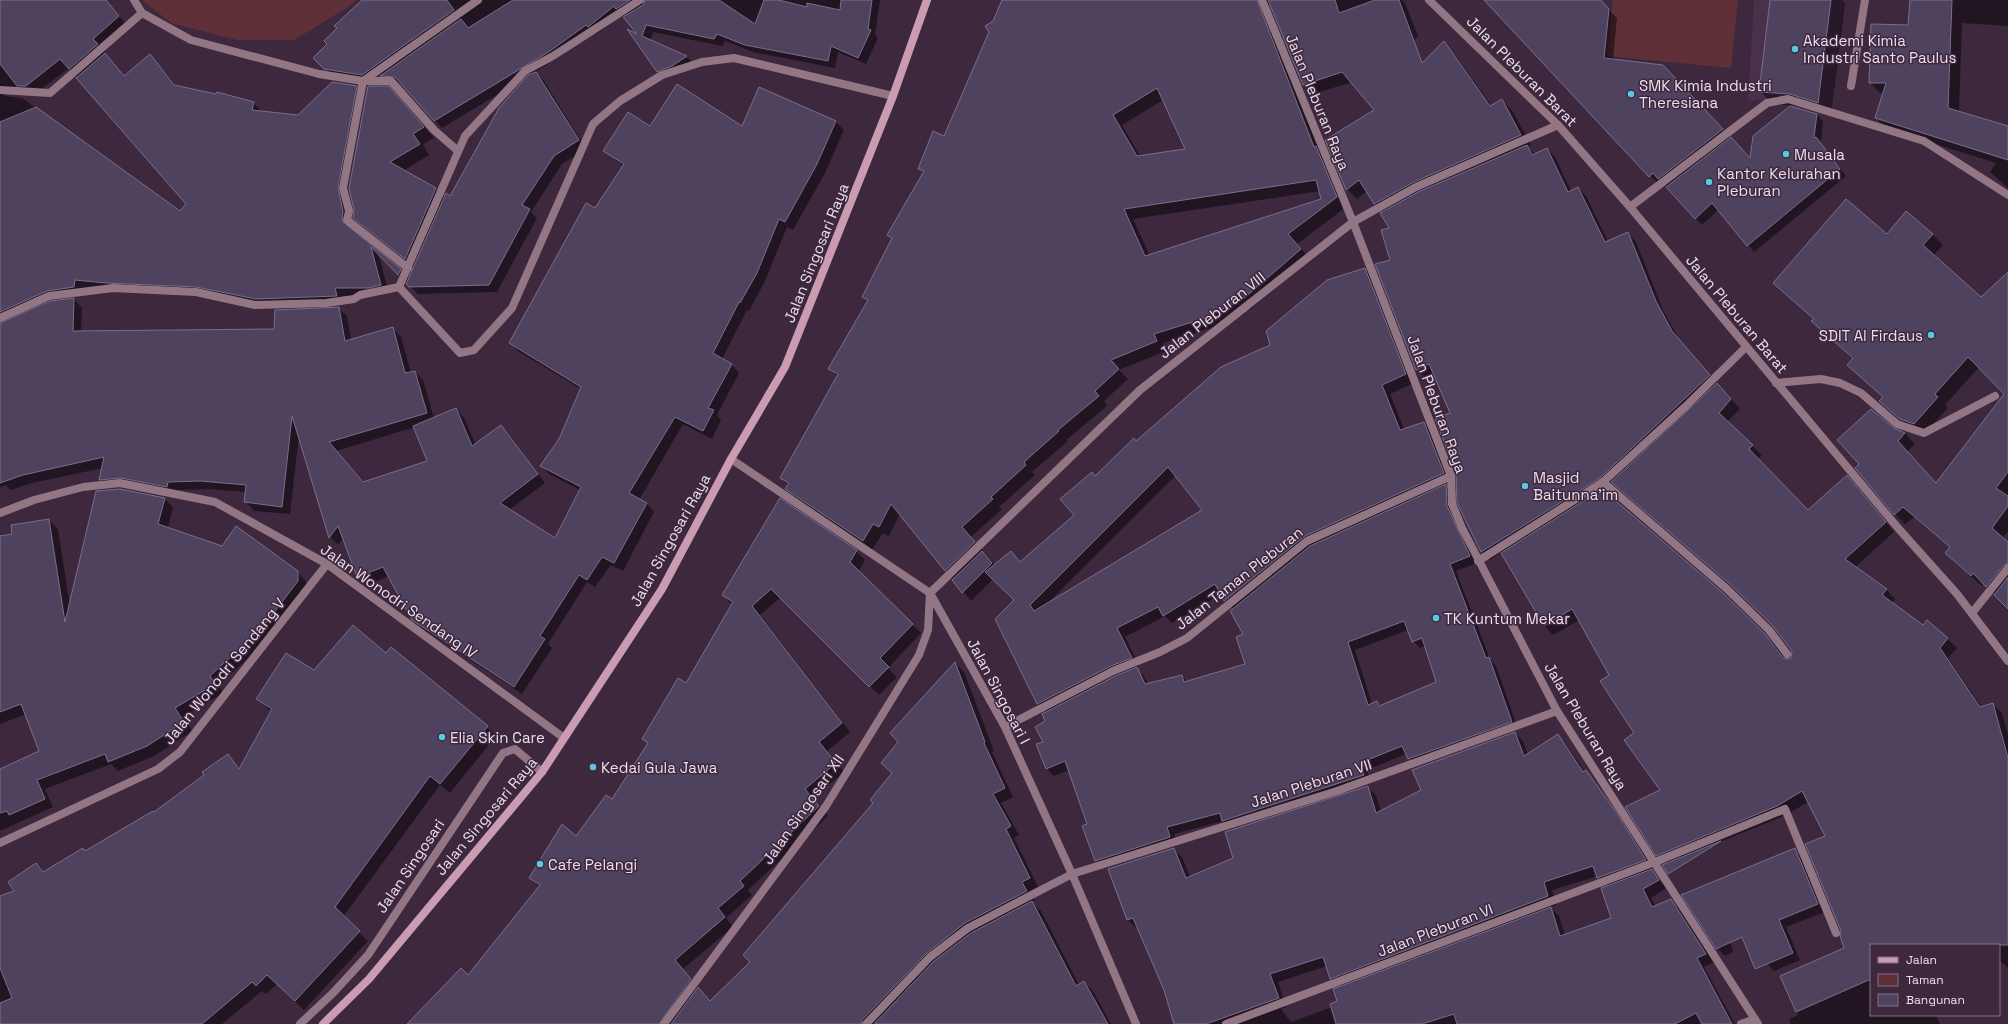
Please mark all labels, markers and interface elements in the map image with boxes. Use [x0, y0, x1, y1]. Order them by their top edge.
street label: Jalan Pleburan Barat [1463, 12, 1581, 130]
street label: Jalan Pleburan Raya [1282, 31, 1354, 173]
place label: Akademi Kimia Industri Santo Paulus [1803, 31, 1956, 67]
marker: Akademi Kimia Industri Santo Paulus [1790, 44, 1800, 54]
place label: SMK Kimia Industri Theresiana [1639, 76, 1772, 112]
marker: SMK Kimia Industri Theresiana [1626, 89, 1636, 99]
place label: Musala [1794, 145, 1845, 164]
marker: Musala [1781, 149, 1791, 159]
place label: Kantor Kelurahan Pleburan [1717, 164, 1841, 200]
marker: Kantor Kelurahan Pleburan [1704, 177, 1714, 187]
street label: Jalan Singosari Raya [779, 180, 853, 326]
street label: Jalan Pleburan Barat [1682, 251, 1792, 377]
street label: Jalan Pleburan VIII [1155, 267, 1269, 363]
place label: SDIT Al Firdaus [1819, 326, 1923, 345]
marker: SDIT Al Firdaus [1926, 330, 1936, 340]
street label: Jalan Pleburan Raya [1403, 332, 1471, 476]
place label: Masjid Baitunna'im [1533, 468, 1618, 504]
street label: Jalan Singosari Raya [626, 470, 715, 610]
marker: Masjid Baitunna'im [1520, 481, 1530, 491]
street label: Jalan Taman Pleburan [1172, 522, 1306, 634]
street label: Jalan Wonodri Sendang IV [317, 540, 481, 662]
street label: Jalan Wonodri Sendang V [159, 594, 289, 748]
place label: TK Kuntum Mekar [1444, 609, 1570, 628]
marker: TK Kuntum Mekar [1431, 613, 1441, 623]
street label: Jalan Singosari I [963, 635, 1035, 747]
street label: Jalan Pleburan Raya [1540, 659, 1632, 794]
place label: Elia Skin Care [450, 728, 545, 747]
marker: Elia Skin Care [437, 732, 447, 742]
street label: Jalan Singosari XII [758, 750, 848, 868]
street label: Jalan Singosari Raya [431, 753, 541, 879]
street label: Jalan Pleburan VII [1248, 754, 1374, 812]
place label: Kedai Gula Jawa [601, 758, 718, 777]
marker: Kedai Gula Jawa [588, 762, 598, 772]
street label: Jalan Singosari [372, 815, 448, 917]
place label: Cafe Pelangi [548, 855, 637, 874]
marker: Cafe Pelangi [535, 859, 545, 869]
street label: Jalan Pleburan VI [1374, 899, 1496, 961]
legend [1870, 944, 2000, 1016]
text: Jalan [1906, 952, 1937, 968]
text: Taman [1906, 972, 1943, 988]
text: Bangunan [1906, 992, 1965, 1008]

